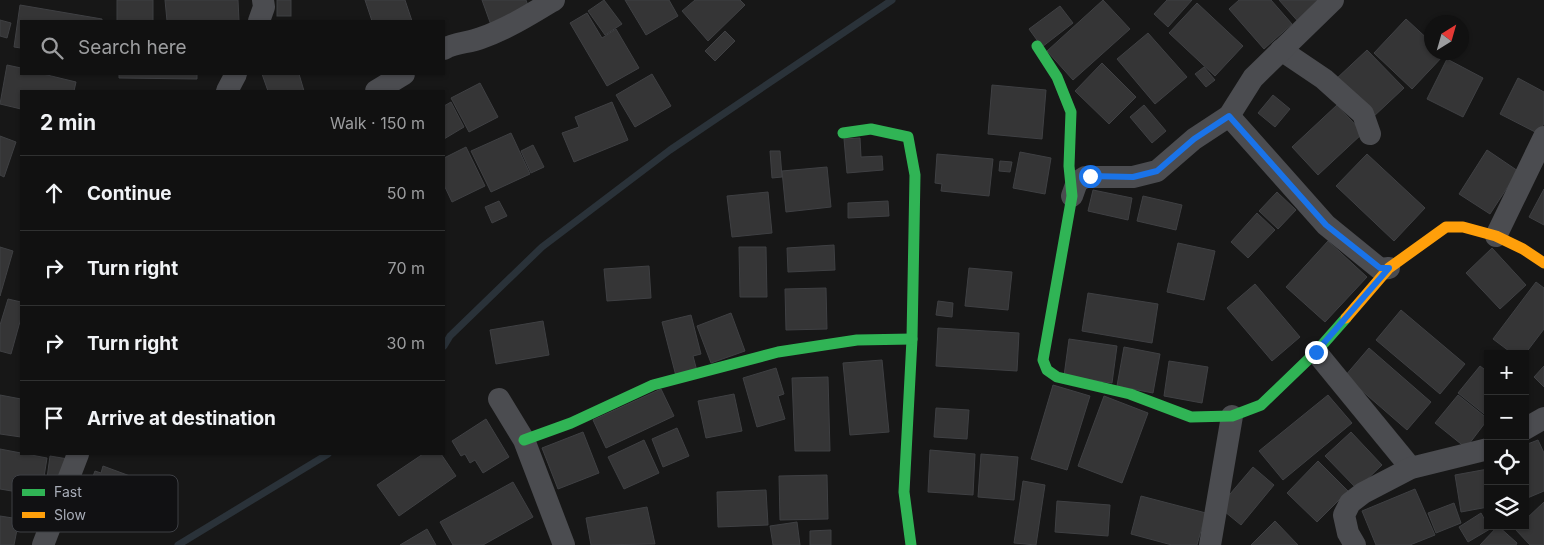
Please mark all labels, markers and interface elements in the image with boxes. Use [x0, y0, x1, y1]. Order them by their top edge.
north arrow [1424, 15, 1469, 60]
search box [20, 20, 445, 75]
icon: search [38, 34, 66, 62]
text: Search here [78, 36, 187, 59]
text: 2 min [40, 110, 96, 135]
text: Walk · 150 m [330, 113, 425, 133]
route start [1079, 165, 1102, 188]
icon: ahead [40, 179, 68, 207]
text: Continue [87, 182, 172, 205]
text: 50 m [387, 183, 425, 203]
icon: right [40, 254, 68, 282]
text: Turn right [87, 257, 178, 280]
text: 70 m [388, 258, 425, 278]
icon: right [40, 329, 68, 357]
text: Turn right [87, 332, 178, 355]
text: 30 m [387, 333, 425, 353]
route end [1305, 341, 1328, 364]
map controls [1484, 350, 1529, 530]
button: + [1484, 350, 1529, 395]
button: − [1484, 395, 1529, 440]
icon: arrive [40, 404, 68, 432]
text: Arrive at destination [87, 407, 276, 430]
button: locate [1484, 440, 1529, 485]
legend [12, 475, 178, 532]
text: Fast [54, 483, 82, 500]
button: layers [1484, 485, 1529, 530]
text: Slow [54, 506, 86, 523]

